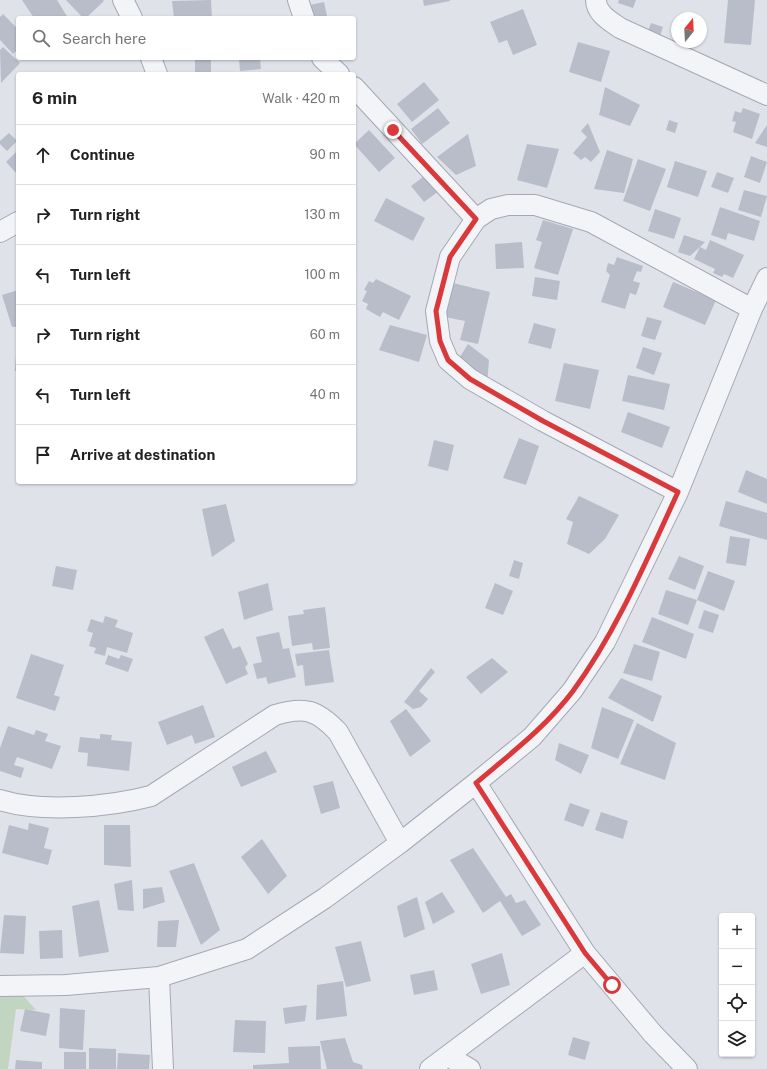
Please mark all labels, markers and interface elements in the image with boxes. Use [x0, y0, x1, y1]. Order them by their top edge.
north arrow [671, 12, 707, 48]
search box [16, 16, 356, 60]
icon: search [30, 27, 52, 49]
text: Search here [62, 30, 146, 47]
text: 6 min [32, 88, 77, 108]
text: Walk · 420 m [262, 91, 340, 106]
route end [384, 121, 402, 139]
icon: ahead [32, 144, 54, 166]
text: Continue [70, 146, 135, 163]
text: 90 m [310, 147, 340, 162]
icon: right [32, 204, 54, 226]
text: Turn right [70, 206, 140, 223]
text: 130 m [304, 207, 340, 222]
icon: left [32, 264, 54, 286]
text: Turn left [70, 266, 131, 283]
text: 100 m [304, 267, 340, 282]
icon: right [32, 324, 54, 346]
text: Turn right [70, 326, 140, 343]
text: 60 m [310, 327, 340, 342]
icon: left [32, 384, 54, 406]
text: Turn left [70, 386, 131, 403]
text: 40 m [309, 387, 340, 402]
icon: arrive [32, 444, 54, 466]
text: Arrive at destination [70, 446, 215, 463]
map controls [719, 913, 755, 1057]
button: + [719, 913, 755, 949]
button: − [719, 949, 755, 985]
route start [603, 976, 621, 994]
button: locate [719, 985, 755, 1021]
button: layers [719, 1021, 755, 1057]

